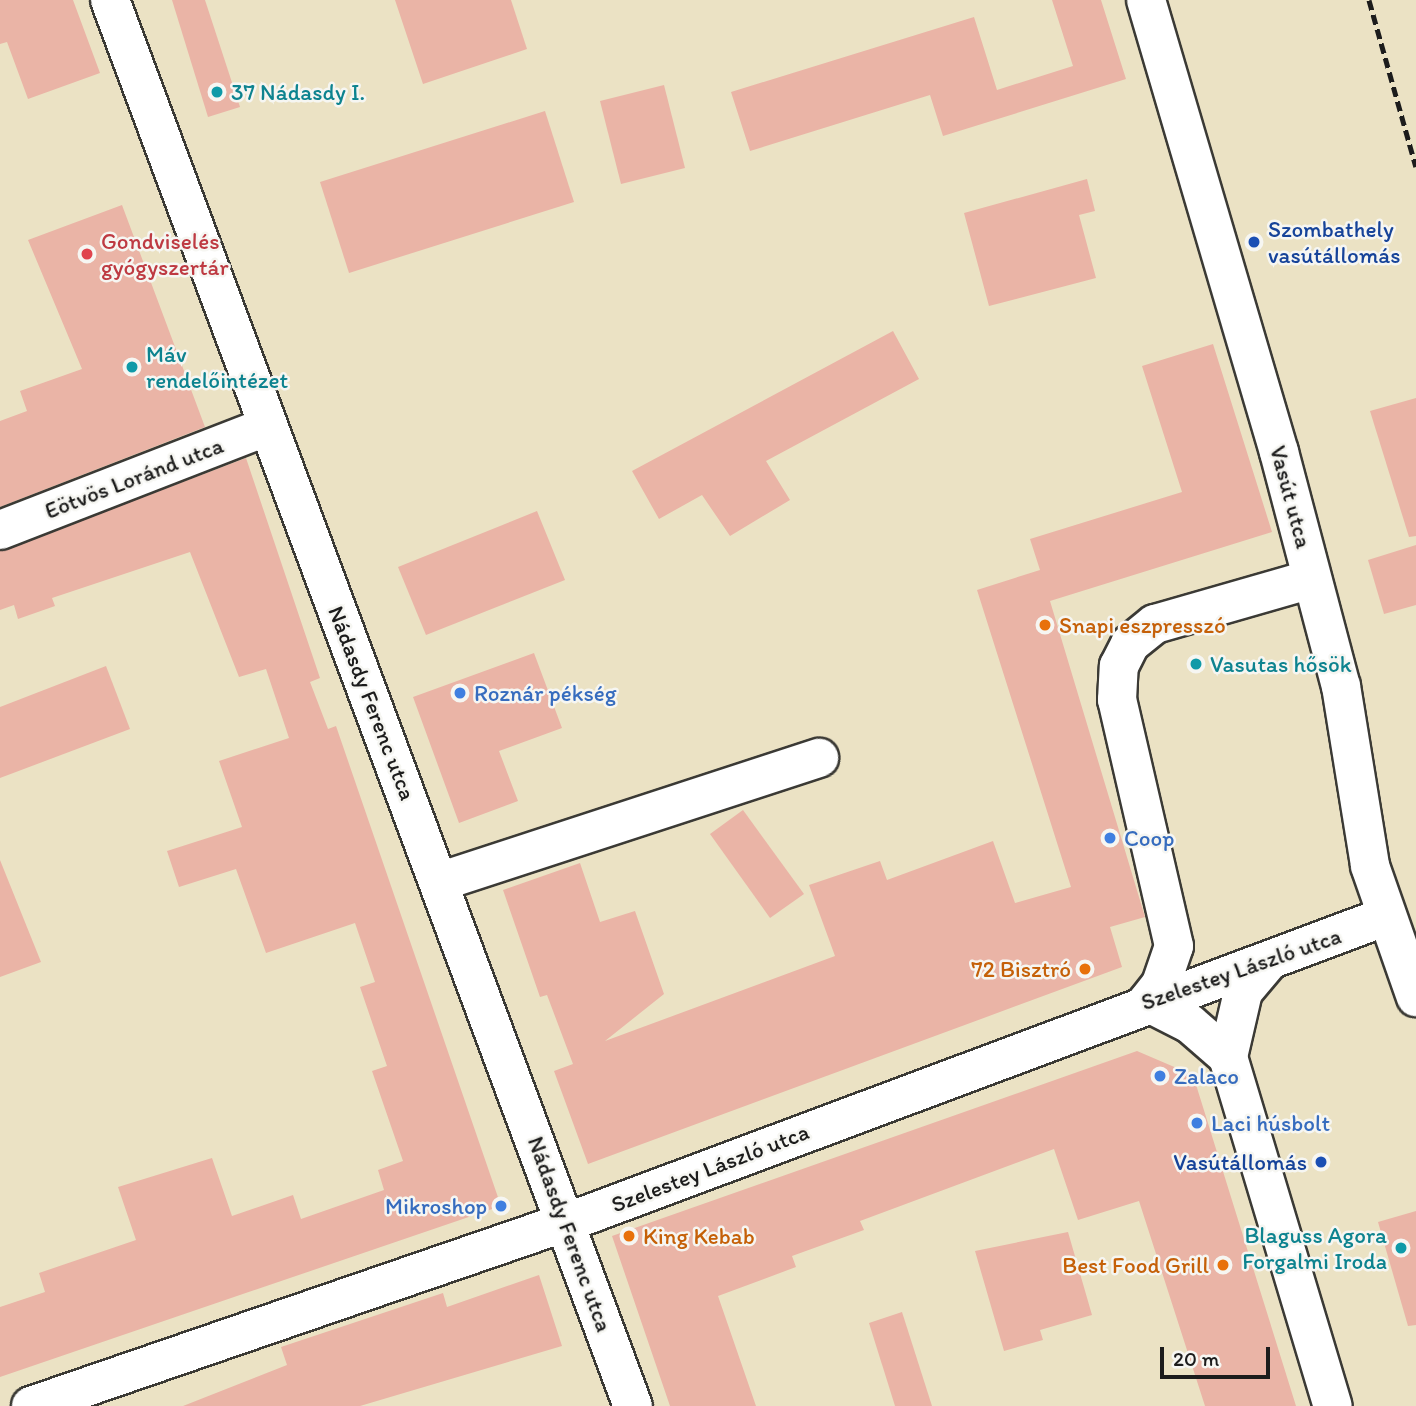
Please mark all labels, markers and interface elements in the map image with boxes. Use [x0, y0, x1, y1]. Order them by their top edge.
place label: 37 Nádasdy I. [231, 78, 365, 106]
marker: 37 Nádasdy I. [209, 84, 225, 100]
place label: Szombathely vasútállomás [1268, 215, 1400, 269]
place label: Gondviselés gyógyszertár [101, 227, 229, 281]
marker: Szombathely vasútállomás [1246, 234, 1262, 250]
marker: Gondviselés gyógyszertár [79, 246, 95, 262]
place label: Máv rendelőintézet [146, 340, 288, 394]
marker: Máv rendelőintézet [124, 359, 140, 375]
street label: Eötvös Loránd utca [41, 431, 227, 525]
street label: Vasút utca [1264, 443, 1318, 551]
street label: Nádasdy Ferenc utca [322, 603, 422, 803]
place label: Snapi eszpresszó [1059, 611, 1226, 639]
marker: Snapi eszpresszó [1037, 617, 1053, 633]
place label: Vasutas hősök [1210, 650, 1352, 678]
marker: Vasutas hősök [1188, 656, 1204, 672]
place label: Roznár pékség [474, 679, 617, 707]
marker: Roznár pékség [452, 685, 468, 701]
place label: Coop [1124, 824, 1174, 852]
marker: Coop [1102, 830, 1118, 846]
street label: Szelestey László utca [1138, 922, 1344, 1016]
place label: 72 Bisztró [971, 955, 1071, 983]
marker: 72 Bisztró [1077, 961, 1093, 977]
place label: Zalaco [1174, 1062, 1239, 1090]
marker: Zalaco [1152, 1068, 1168, 1084]
place label: Laci húsbolt [1211, 1109, 1331, 1137]
marker: Laci húsbolt [1189, 1115, 1205, 1131]
street label: Szelestey László utca [608, 1118, 812, 1218]
street label: Nádasdy Ferenc utca [522, 1133, 618, 1335]
place label: Vasútállomás [1173, 1148, 1307, 1176]
marker: Vasútállomás [1313, 1154, 1329, 1170]
place label: Mikroshop [385, 1192, 487, 1220]
marker: Mikroshop [493, 1198, 509, 1214]
place label: Blaguss Agora Forgalmi Iroda [1242, 1221, 1387, 1275]
place label: King Kebab [643, 1222, 754, 1250]
marker: King Kebab [621, 1228, 637, 1244]
marker: Blaguss Agora Forgalmi Iroda [1393, 1240, 1409, 1256]
place label: Best Food Grill [1063, 1251, 1209, 1279]
marker: Best Food Grill [1215, 1257, 1231, 1273]
scale bar [1164, 1332, 1274, 1376]
text: 20 m [1173, 1346, 1219, 1371]

